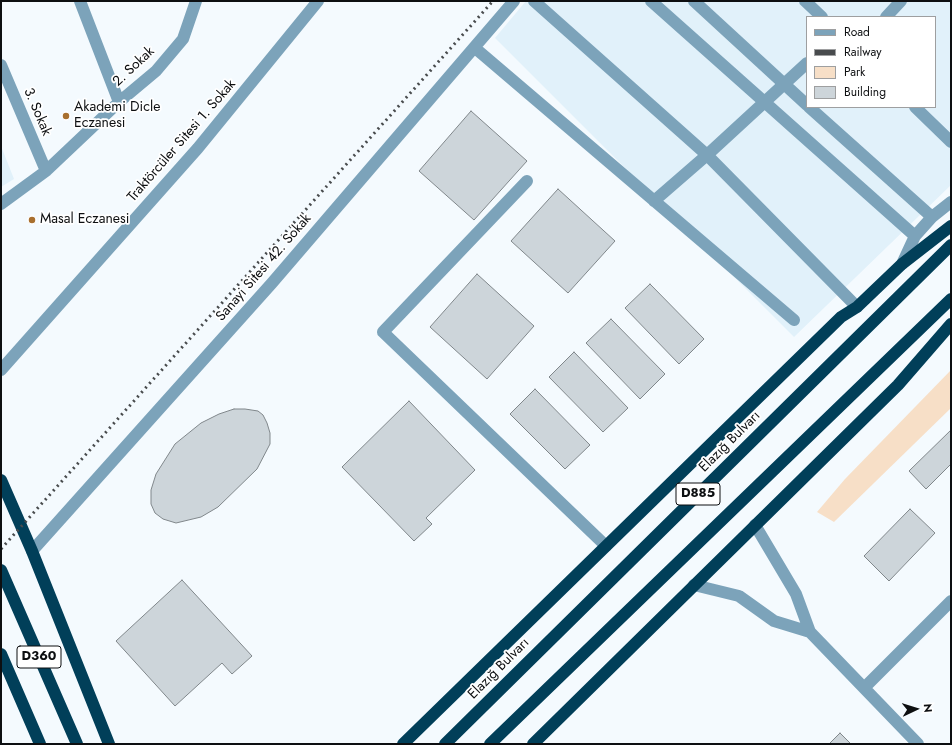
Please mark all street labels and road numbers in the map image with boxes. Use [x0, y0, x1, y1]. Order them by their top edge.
street label: 2. Sokak [110, 44, 158, 90]
street label: Traktörcüler Sitesi 1. Sokak [124, 76, 240, 206]
street label: 3. Sokak [19, 86, 55, 138]
street label: Sanayi Sitesi 42. Sokak [213, 211, 315, 325]
street label: Elazığ Bulvarı [696, 408, 764, 476]
road number: D885 [676, 483, 720, 505]
street label: Elazığ Bulvarı [465, 635, 533, 703]
road number: D360 [17, 646, 61, 668]

